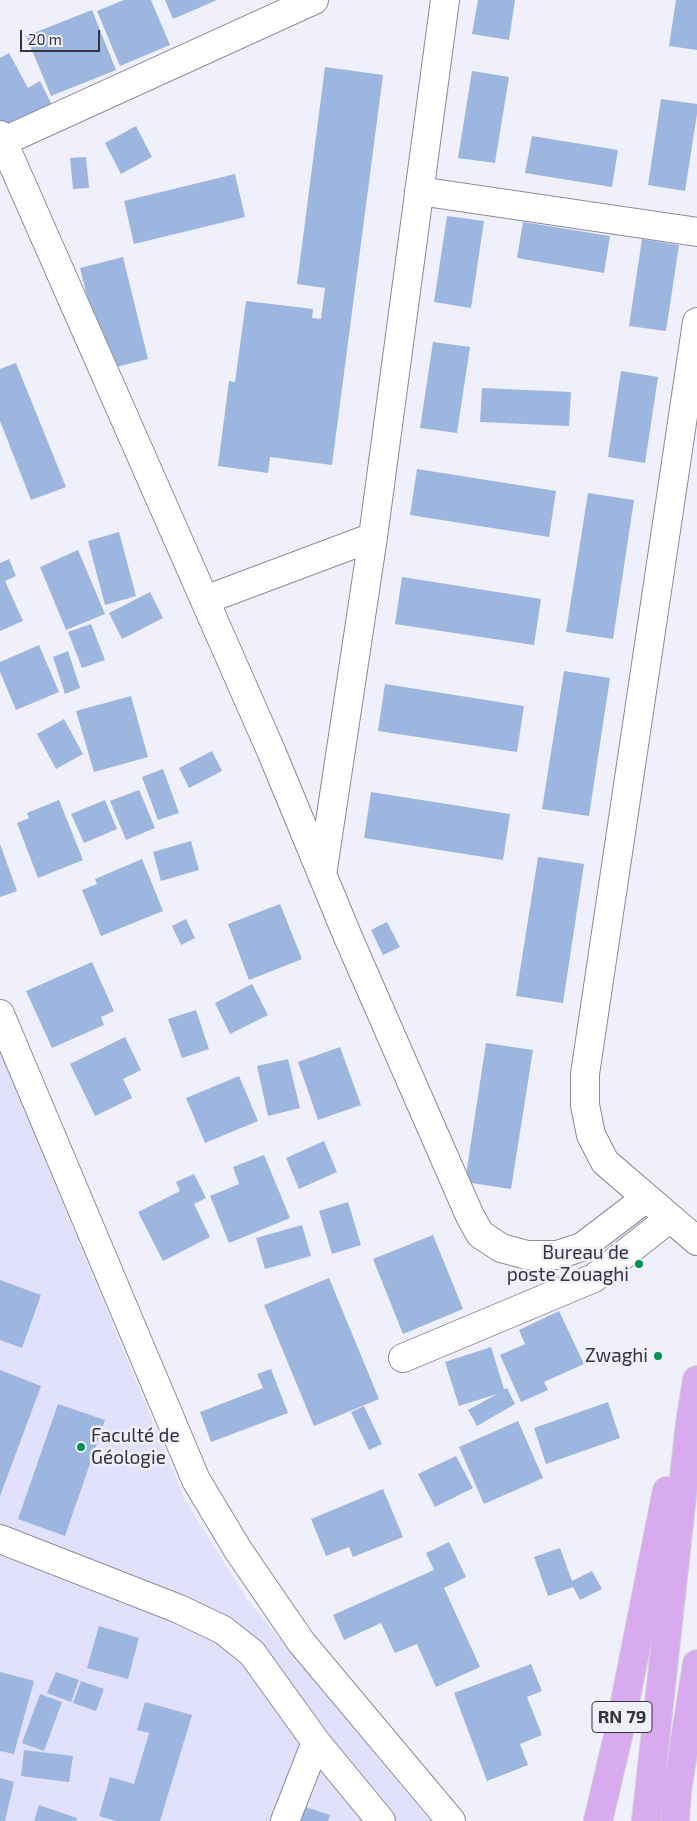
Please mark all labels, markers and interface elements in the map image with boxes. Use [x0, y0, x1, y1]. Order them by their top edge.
scale bar [22, 20, 102, 52]
text: 20 m [28, 30, 62, 48]
place label: Bureau de poste Zouaghi [507, 1242, 629, 1286]
marker: Bureau de poste Zouaghi [633, 1258, 645, 1270]
place label: Zwaghi [585, 1345, 648, 1367]
marker: Zwaghi [652, 1350, 664, 1362]
place label: Faculté de Géologie [91, 1425, 180, 1469]
marker: Faculté de Géologie [75, 1441, 87, 1453]
road number: RN 79 [592, 1701, 652, 1732]

